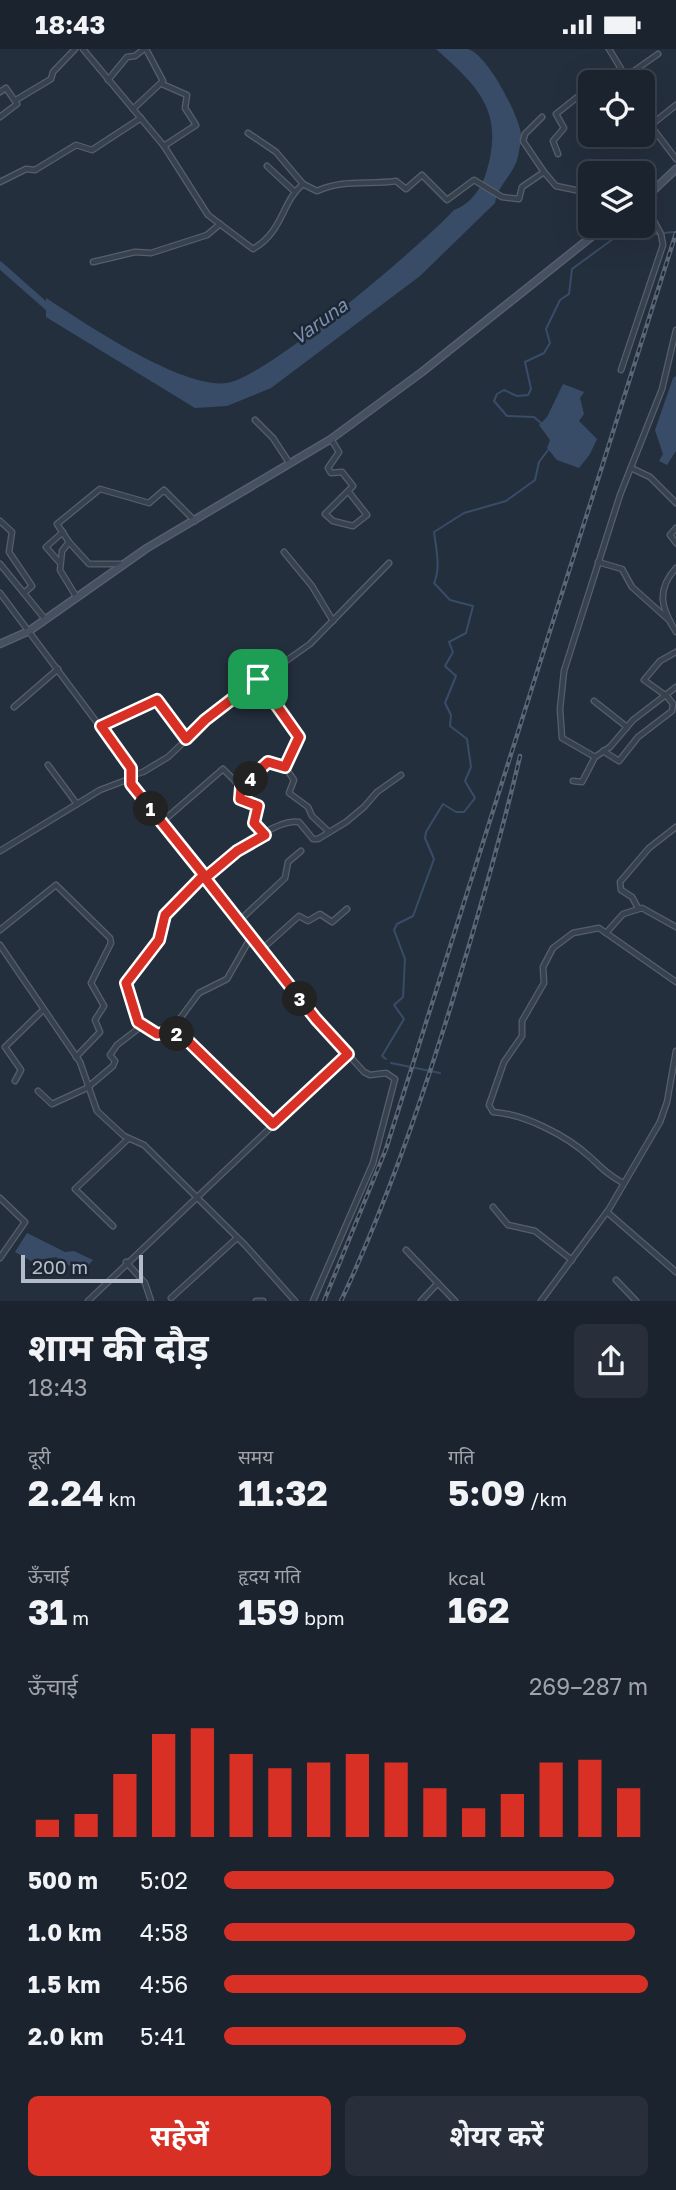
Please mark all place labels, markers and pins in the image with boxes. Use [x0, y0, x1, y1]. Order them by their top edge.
pin [228, 649, 288, 709]
pin: 4 [233, 761, 268, 797]
pin: 1 [134, 791, 168, 827]
pin: 3 [282, 981, 318, 1017]
pin: 2 [160, 1017, 194, 1051]

